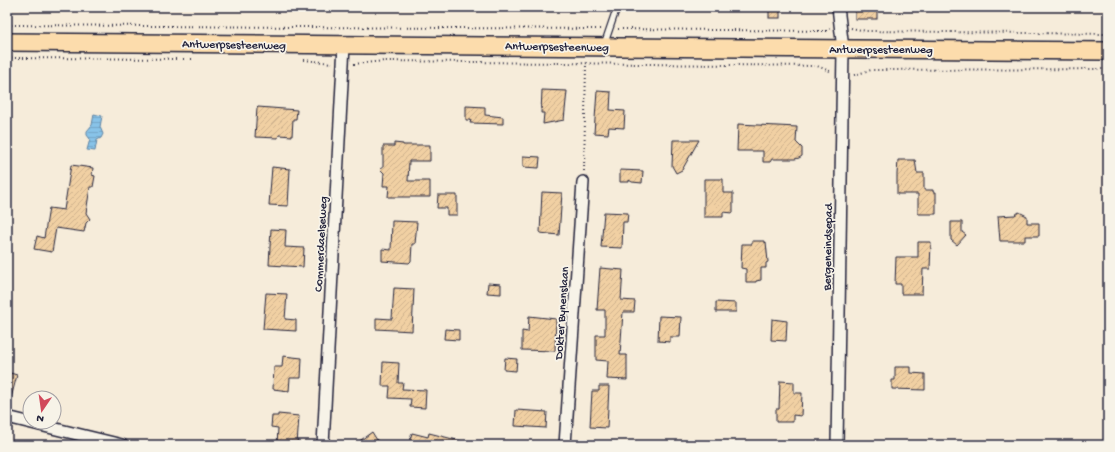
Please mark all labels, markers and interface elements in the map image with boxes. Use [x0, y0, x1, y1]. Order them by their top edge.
street label: Antwerpsesteenweg [182, 38, 286, 54]
street label: Antwerpsesteenweg [505, 40, 609, 56]
street label: Antwerpsesteenweg [829, 44, 933, 58]
street label: Commerdaelseweg [313, 196, 332, 292]
street label: Bergeneindsepad [821, 202, 837, 292]
street label: Dokter Bynenslaan [553, 266, 573, 361]
north arrow [22, 390, 62, 430]
text: N [35, 411, 45, 424]

